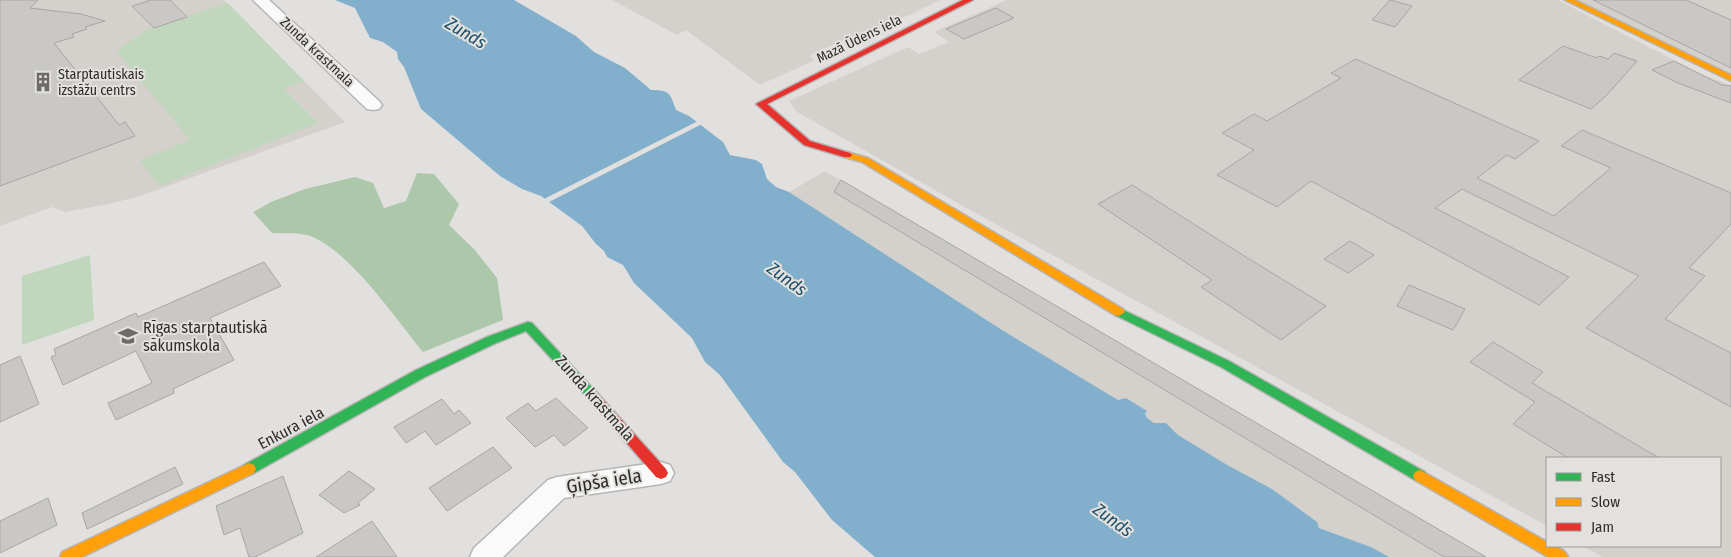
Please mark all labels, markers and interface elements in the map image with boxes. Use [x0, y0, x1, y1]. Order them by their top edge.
street label: Mazā Ūdens iela [814, 11, 904, 67]
water label: Zunds [441, 12, 491, 54]
street label: Zunda krastmala [276, 13, 358, 91]
place label: Starptautiskais izstāžu centrs [58, 66, 144, 99]
building icon: Starptautiskais izstāžu centrs [32, 71, 54, 93]
water label: Zunds [762, 257, 812, 301]
place label: Rīgas starptautiskā sākumskola [143, 318, 268, 355]
school or university icon: Rīgas starptautiskā sākumskola [117, 325, 139, 347]
street label: Zunda krastmala [552, 351, 638, 445]
street label: Enkura iela [255, 403, 327, 453]
legend [1546, 457, 1721, 547]
street label: Ģipša iela [565, 464, 643, 498]
text: Fast [1591, 468, 1615, 486]
text: Slow [1591, 493, 1620, 511]
water label: Zunds [1088, 498, 1138, 542]
text: Jam [1591, 518, 1614, 536]

